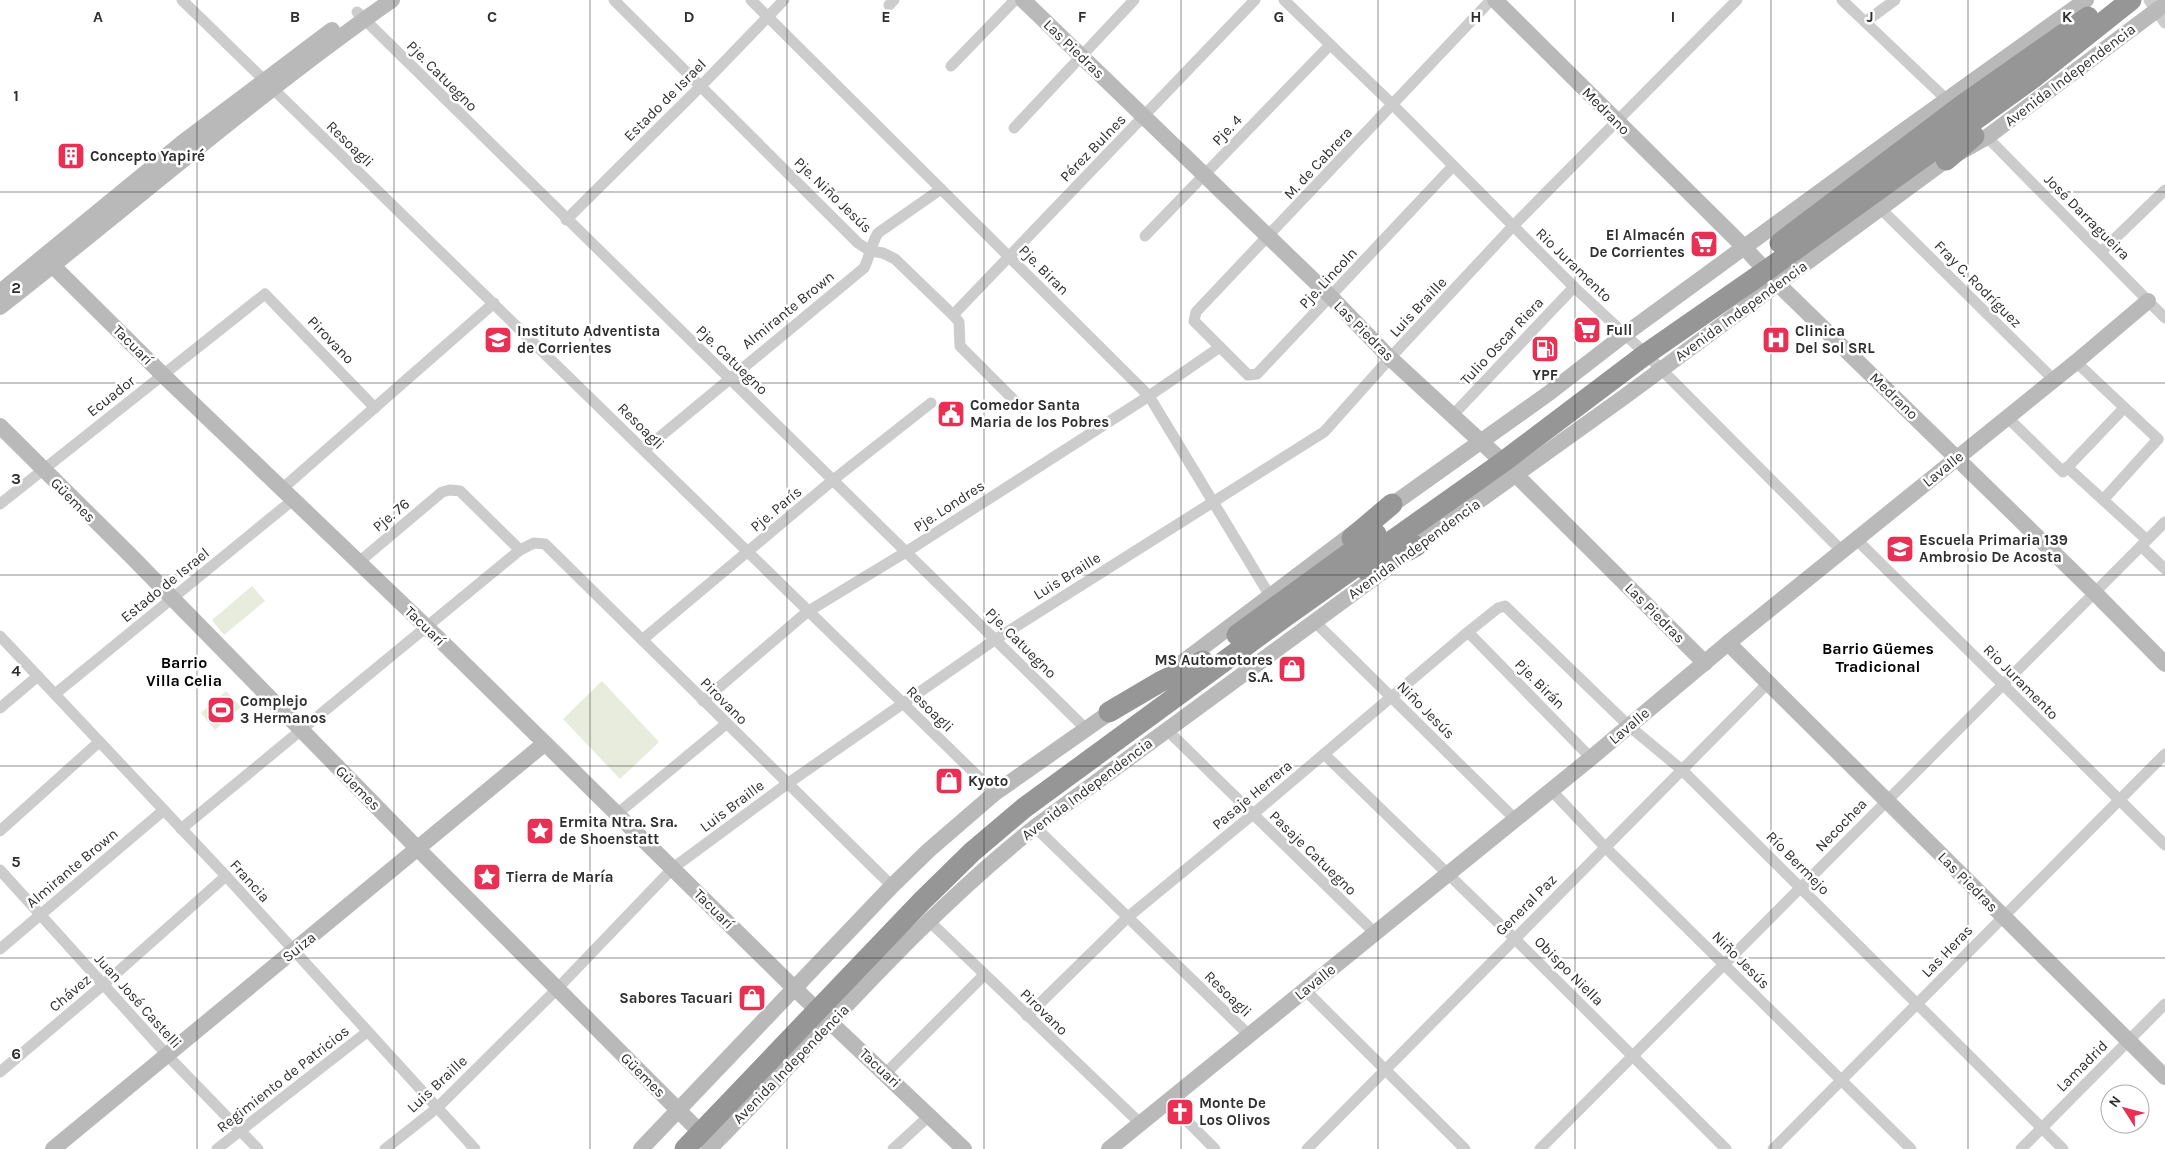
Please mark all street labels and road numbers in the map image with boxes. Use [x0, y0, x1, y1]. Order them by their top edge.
street label: Las Piedras [1040, 16, 1108, 82]
street label: Avenida Independencia [2001, 20, 2139, 130]
street label: Pje. Catuegno [403, 37, 481, 115]
street label: Estado de Israel [620, 55, 710, 145]
street label: Medrano [1578, 83, 1634, 139]
street label: Pérez Bulnes [1056, 110, 1130, 186]
street label: Pje. 4 [1208, 111, 1246, 149]
street label: Resoagli [323, 117, 377, 171]
street label: M. de Cabrera [1280, 123, 1356, 203]
street label: Pje. Niño Jesús [790, 153, 876, 237]
street label: José Darragueira [2040, 170, 2134, 264]
street label: Rio Juramento [1532, 224, 1616, 306]
street label: Fray C. Rodríguez [1931, 237, 2025, 331]
street label: Pje. Biran [1015, 241, 1073, 299]
street label: Pje. Lincoln [1295, 244, 1361, 312]
street label: Avenida Independencia [1671, 257, 1811, 365]
street label: Almirante Brown [738, 267, 838, 353]
street label: Luis Braille [1386, 273, 1450, 341]
street label: Tulio Oscar Riera [1457, 293, 1547, 389]
street label: Las Piedras [1330, 297, 1398, 365]
street label: Pirovano [304, 312, 358, 368]
street label: Tacuarí [109, 321, 157, 369]
street label: Pje. Catuegno [692, 321, 772, 399]
street label: Medrano [1866, 369, 1922, 423]
street label: Ecuador [83, 371, 139, 420]
street label: Resoagli [614, 399, 668, 453]
street label: Lavalle [1919, 447, 1967, 491]
street label: Güemes [47, 474, 99, 526]
street label: Pje. Londres [910, 476, 988, 536]
street label: Pje. París [747, 482, 805, 536]
street label: Pje. 76 [369, 494, 413, 536]
street label: Avenida Independencia [1344, 495, 1484, 603]
street label: Estado de Israel [117, 544, 213, 626]
street label: Luis Braille [1030, 548, 1104, 604]
street label: Las Piedras [1621, 579, 1689, 647]
street label: Tacuarí [401, 602, 449, 650]
street label: Pje. Catuegno [982, 604, 1060, 682]
street label: Rio Juramento [1980, 641, 2062, 723]
street label: Pje. Birán [1511, 655, 1569, 713]
street label: Pirovano [697, 674, 751, 728]
street label: Niño Jesús [1393, 677, 1459, 743]
street label: Resoagli [903, 682, 957, 736]
street label: Lavalle [1605, 704, 1653, 748]
street label: Avenida Independencia [1018, 734, 1156, 844]
street label: Pasaje Herrera [1208, 756, 1296, 834]
street label: Güemes [332, 762, 384, 814]
street label: Luis Braille [696, 776, 768, 836]
street label: Necochea [1811, 795, 1871, 855]
street label: Pasaje Catuegno [1266, 807, 1360, 899]
street label: Almirante Brown [23, 825, 121, 911]
street label: Río Bermejo [1762, 827, 1834, 899]
street label: Las Piedras [1934, 848, 2002, 916]
street label: Francia [226, 856, 274, 906]
street label: General Paz [1492, 871, 1560, 939]
street label: Tacuarí [690, 885, 738, 933]
street label: Las Heras [1918, 921, 1976, 981]
street label: Niño Jesús [1708, 927, 1774, 993]
street label: Suiza [279, 928, 319, 966]
street label: Obispo Niella [1531, 933, 1607, 1009]
street label: Juan José Castelli [91, 950, 185, 1052]
street label: Lavalle [1291, 960, 1339, 1004]
street label: Resoagli [1201, 967, 1255, 1021]
street label: Chávez [45, 970, 95, 1016]
street label: Pirovano [1016, 985, 1072, 1039]
street label: Avenida Independencia [729, 1000, 853, 1128]
street label: Regimiento de Patricios [213, 1022, 353, 1136]
street label: Lamadrid [2053, 1037, 2111, 1095]
street label: Tacuari [856, 1045, 904, 1091]
street label: Güemes [617, 1049, 669, 1101]
street label: Luis Braille [403, 1052, 471, 1116]

